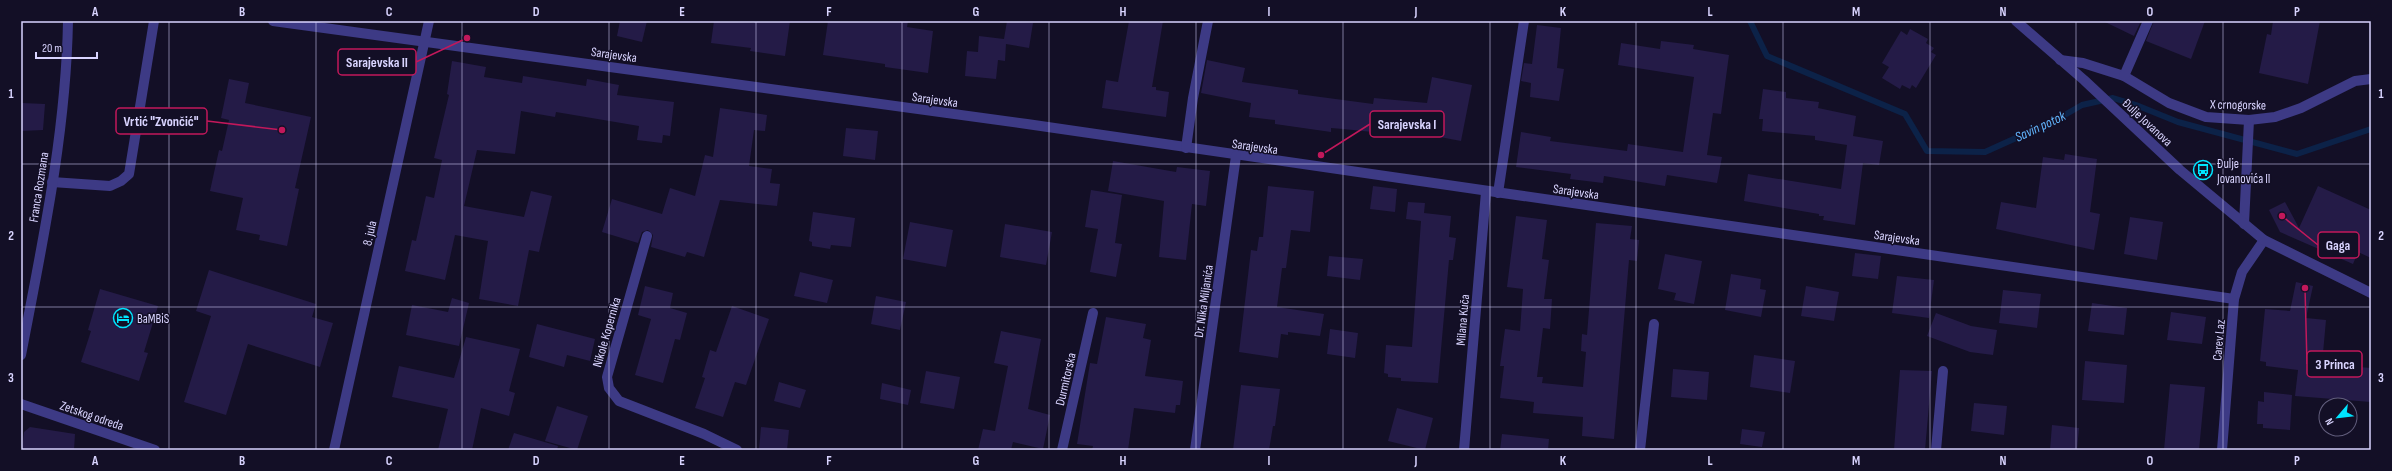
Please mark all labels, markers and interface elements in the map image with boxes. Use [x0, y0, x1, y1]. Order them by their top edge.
text: A [91, 4, 99, 20]
text: B [239, 4, 245, 20]
text: C [386, 4, 393, 20]
text: D [533, 4, 540, 20]
text: E [679, 4, 685, 20]
text: F [826, 4, 832, 20]
text: G [973, 4, 980, 20]
text: H [1120, 4, 1127, 20]
text: I [1268, 4, 1271, 20]
text: J [1414, 4, 1418, 20]
text: K [1560, 4, 1567, 20]
text: L [1707, 4, 1713, 20]
text: M [1852, 4, 1860, 20]
text: N [2000, 4, 2007, 20]
text: O [2147, 4, 2154, 20]
text: P [2294, 4, 2300, 20]
scale bar [36, 34, 97, 60]
text: 20 m [42, 41, 62, 56]
street label: Sarajevska [590, 44, 638, 66]
callout: Sarajevska II [338, 49, 416, 75]
text: Sarajevska II [346, 54, 408, 71]
text: 1 [8, 86, 14, 102]
text: 1 [2378, 86, 2384, 102]
street label: Sarajevska [911, 89, 959, 111]
street label: Đulje Jovanova [2119, 96, 2176, 150]
street label: X crnogorske [2209, 96, 2266, 113]
water label: Savin potok [2012, 107, 2069, 146]
callout: Vrtić "Zvončić" [116, 108, 207, 134]
callout: Sarajevska I [1370, 111, 1444, 137]
text: Vrtić "Zvončić" [124, 113, 199, 130]
text: Sarajevska I [1378, 116, 1436, 133]
street label: Sarajevska [1231, 136, 1279, 158]
street label: Franca Rozmana [26, 151, 52, 223]
place label: Đulje Jovanovića II [2216, 156, 2270, 187]
bus stop icon: Đulje Jovanovića II [2192, 159, 2214, 181]
street label: Sarajevska [1552, 181, 1600, 203]
street label: 8. jula [359, 219, 381, 247]
street label: Sarajevska [1873, 227, 1921, 249]
text: 2 [8, 228, 14, 244]
text: 2 [2378, 228, 2384, 244]
callout: Gaga [2318, 232, 2359, 258]
text: Gaga [2326, 237, 2351, 254]
street label: Dr. Nika Miljanića [1191, 264, 1217, 338]
street label: Milana Kuča [1453, 294, 1473, 346]
street label: Nikole Kopernika [589, 295, 625, 369]
hotel icon: BaMBiS [112, 307, 134, 329]
place label: BaMBiS [137, 311, 170, 327]
street label: Carev Laz [2209, 318, 2229, 361]
street label: Durmitorska [1052, 351, 1080, 407]
callout: 3 Princa [2307, 351, 2362, 377]
text: 3 Princa [2315, 356, 2355, 373]
text: 3 [8, 370, 14, 386]
text: 3 [2378, 370, 2384, 386]
north arrow [2318, 397, 2358, 437]
street label: Zetskog odreda [58, 398, 126, 434]
text: N [2322, 416, 2337, 427]
text: A [91, 453, 99, 469]
text: B [239, 453, 245, 469]
text: C [386, 453, 393, 469]
text: D [533, 453, 540, 469]
text: E [679, 453, 685, 469]
text: F [826, 453, 832, 469]
text: G [973, 453, 980, 469]
text: H [1120, 453, 1127, 469]
text: I [1268, 453, 1271, 469]
text: J [1414, 453, 1418, 469]
text: K [1560, 453, 1567, 469]
text: L [1707, 453, 1713, 469]
text: M [1852, 453, 1860, 469]
text: N [2000, 453, 2007, 469]
text: O [2147, 453, 2154, 469]
text: P [2294, 453, 2300, 469]

